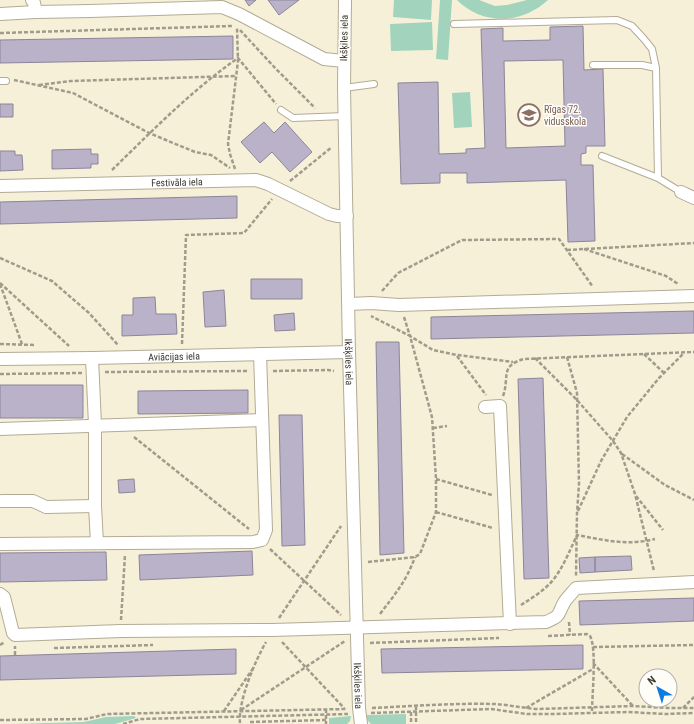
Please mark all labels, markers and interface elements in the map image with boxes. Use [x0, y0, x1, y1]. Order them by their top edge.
street label: Ikšķiles iela [338, 15, 351, 61]
school or university icon: Rīgas 72. vidusskola [516, 102, 542, 128]
place label: Rīgas 72. vidusskola [544, 104, 586, 127]
street label: Festivāla iela [151, 176, 203, 188]
street label: Ikšķiles iela [342, 339, 355, 385]
street label: Aviācijas iela [148, 350, 200, 362]
street label: Ikšķiles iela [352, 663, 365, 709]
north arrow [638, 668, 678, 708]
text: N [645, 673, 659, 688]

